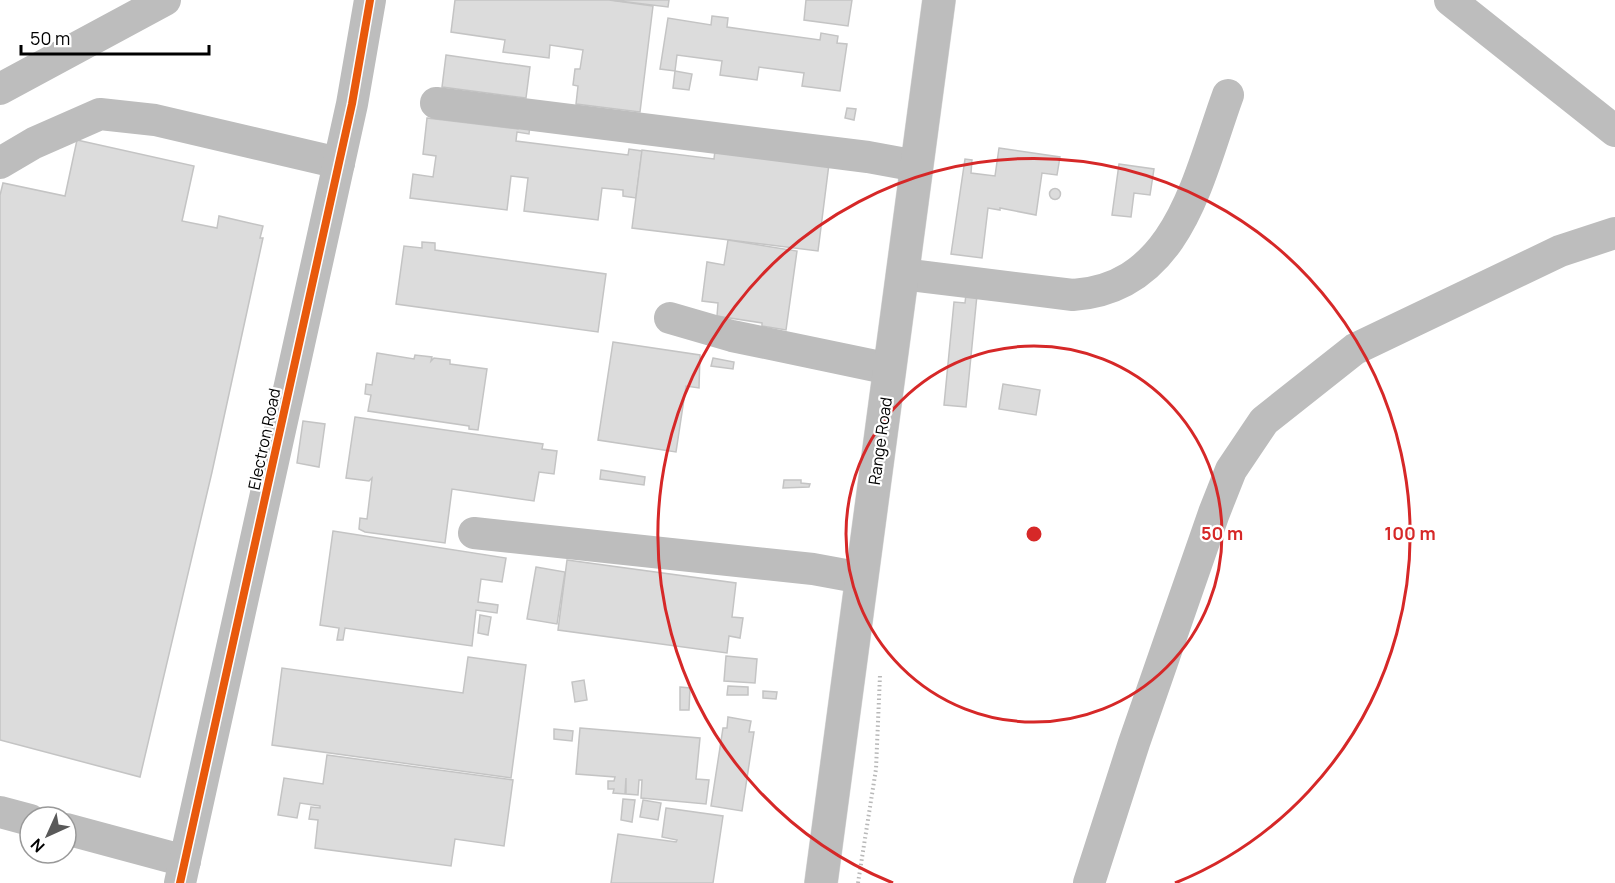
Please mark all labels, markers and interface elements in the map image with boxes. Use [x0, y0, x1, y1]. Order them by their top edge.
scale bar [21, 18, 208, 56]
text: 50 m [30, 26, 70, 50]
street label: Electron Road [243, 386, 285, 492]
street label: Range Road [863, 396, 897, 486]
text: 50 m [1201, 521, 1243, 545]
text: 100 m [1384, 521, 1436, 545]
centre of rings [1024, 524, 1044, 544]
north arrow [18, 805, 78, 865]
text: N [26, 834, 49, 857]

